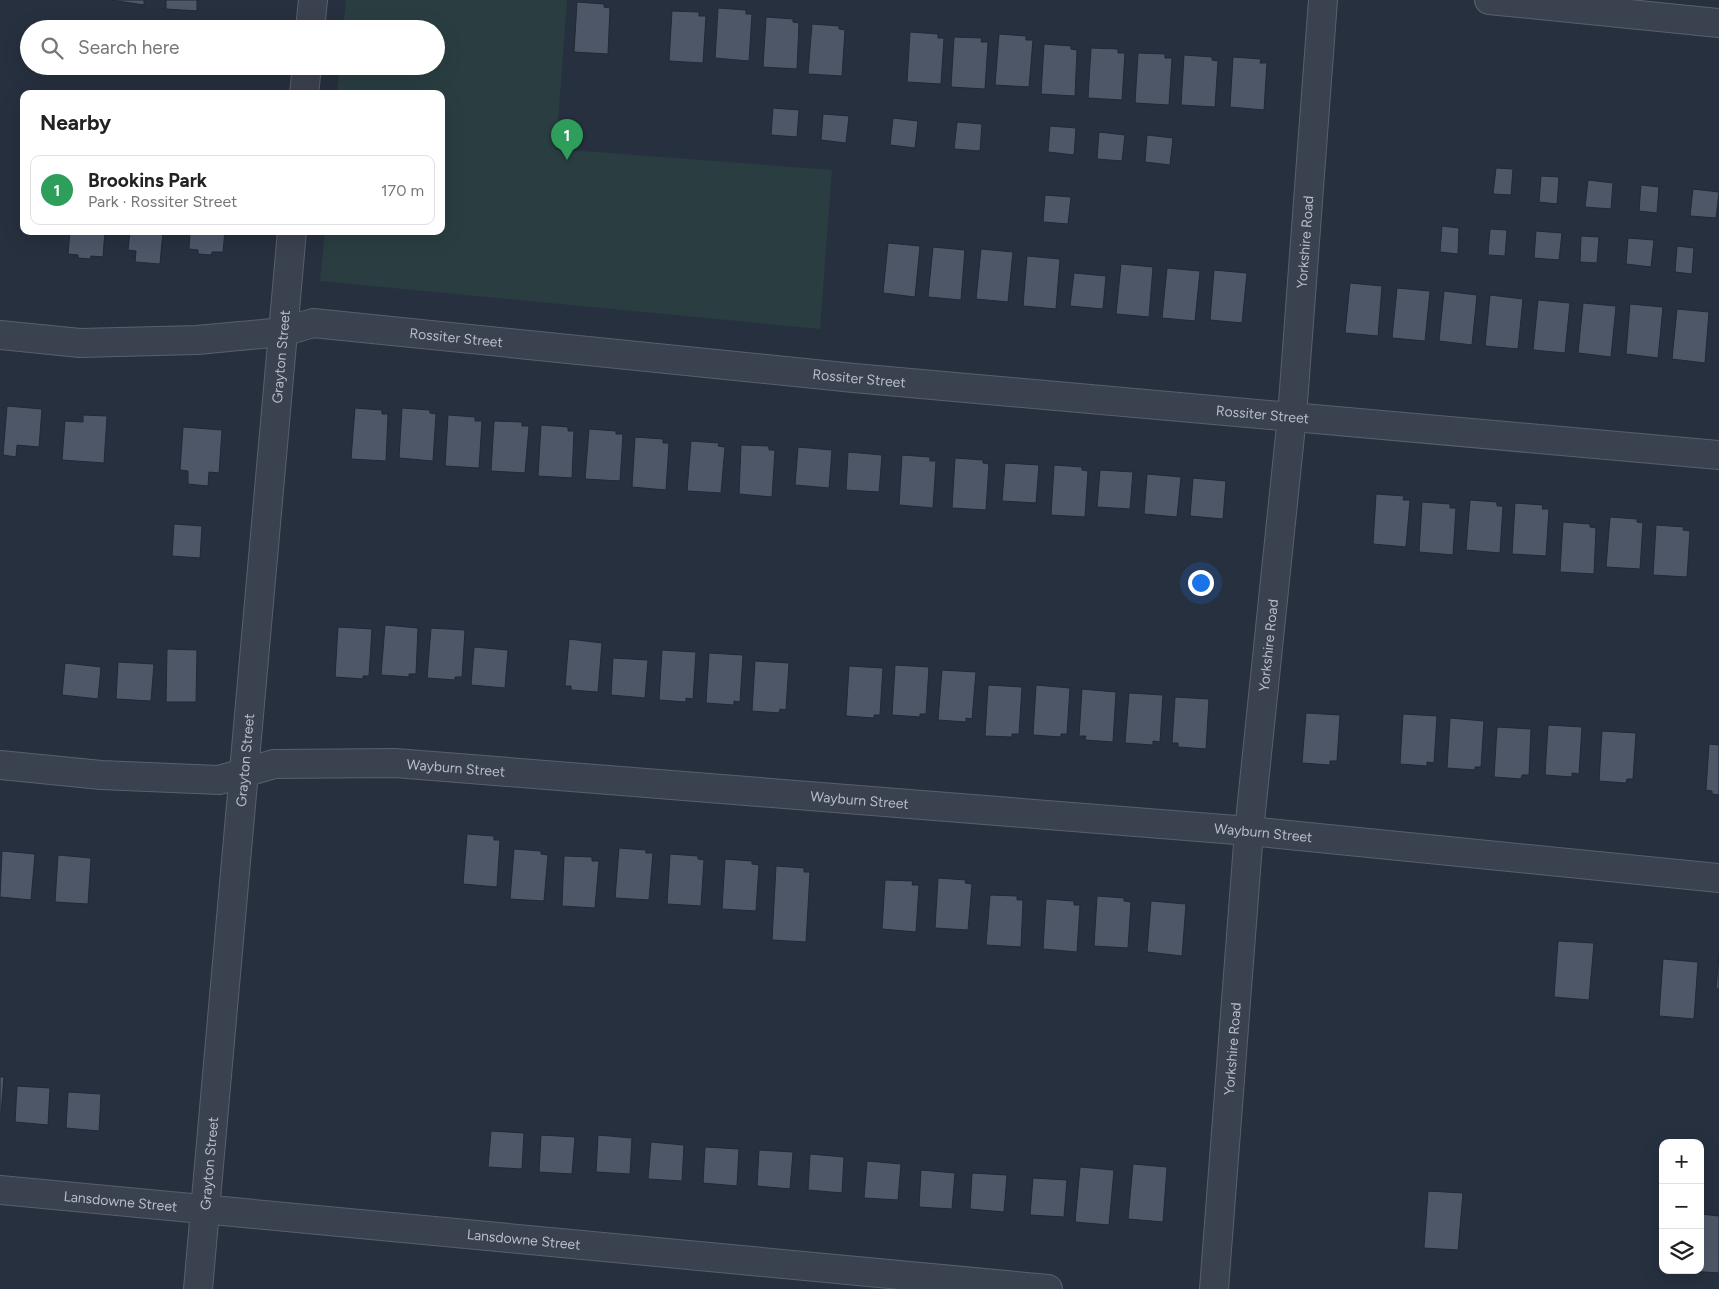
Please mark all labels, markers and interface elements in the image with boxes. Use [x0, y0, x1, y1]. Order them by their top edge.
search box [20, 20, 445, 75]
icon: search [38, 34, 66, 62]
text: Search here [78, 36, 180, 59]
text: Nearby [40, 110, 111, 135]
pin: 1 [551, 119, 583, 160]
text: Brookins Park [88, 169, 207, 192]
text: 1 [54, 181, 60, 200]
text: 170 m [381, 181, 424, 200]
text: Park · Rossiter Street [88, 192, 237, 211]
street label: Yorkshire Road [1294, 195, 1317, 289]
street label: Grayton Street [269, 309, 294, 404]
street label: Rossiter Street [409, 325, 503, 351]
street label: Rossiter Street [812, 366, 906, 392]
street label: Rossiter Street [1215, 402, 1310, 427]
your location [1188, 570, 1214, 596]
street label: Yorkshire Road [1255, 598, 1282, 693]
street label: Grayton Street [233, 713, 258, 808]
street label: Wayburn Street [406, 756, 506, 781]
street label: Wayburn Street [810, 788, 909, 813]
street label: Wayburn Street [1214, 820, 1313, 846]
street label: Yorkshire Road [1221, 1002, 1245, 1096]
street label: Grayton Street [197, 1116, 222, 1211]
map controls [1659, 1139, 1704, 1274]
button: + [1659, 1139, 1704, 1184]
button: − [1659, 1184, 1704, 1229]
street label: Lansdowne Street [63, 1188, 178, 1216]
street label: Lansdowne Street [466, 1226, 581, 1254]
button: layers [1659, 1229, 1704, 1274]

